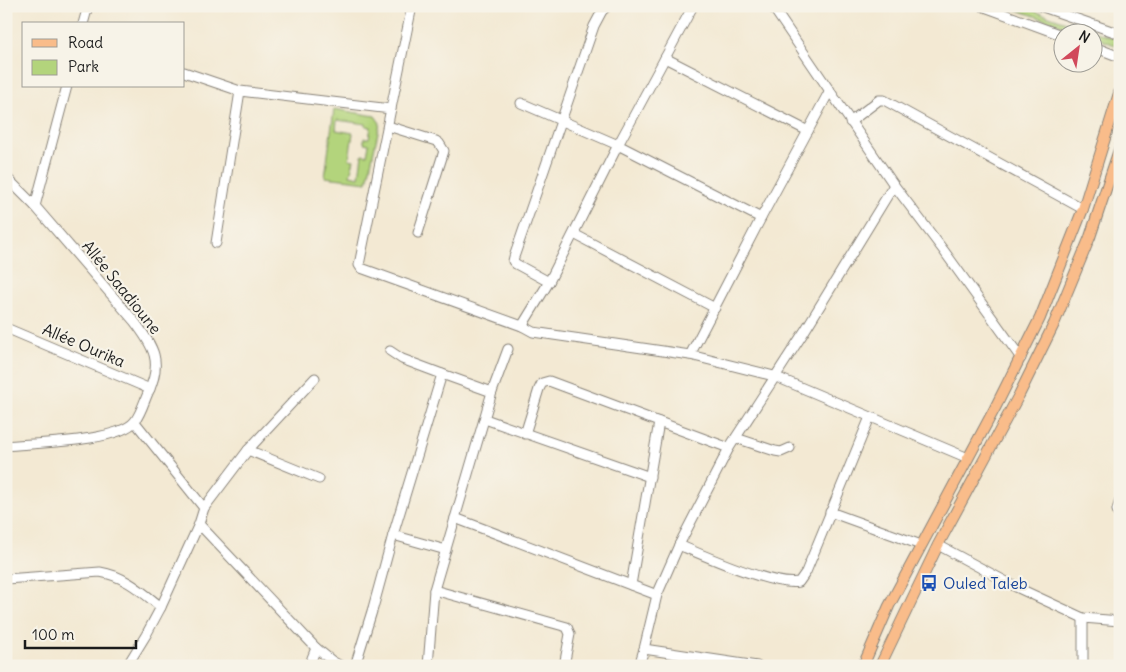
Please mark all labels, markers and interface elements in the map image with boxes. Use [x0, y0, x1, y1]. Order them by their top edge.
legend [22, 22, 185, 88]
north arrow [1054, 22, 1104, 72]
text: N [1076, 27, 1093, 47]
text: Road [68, 33, 103, 52]
text: Park [68, 57, 99, 76]
street label: Allée Saadioune [78, 236, 166, 338]
street label: Allée Ourika [40, 319, 128, 371]
bus stop icon: Ouled Taleb [919, 573, 939, 593]
place label: Ouled Taleb [943, 573, 1028, 593]
scale bar [25, 617, 136, 649]
text: 100 m [32, 625, 74, 644]

